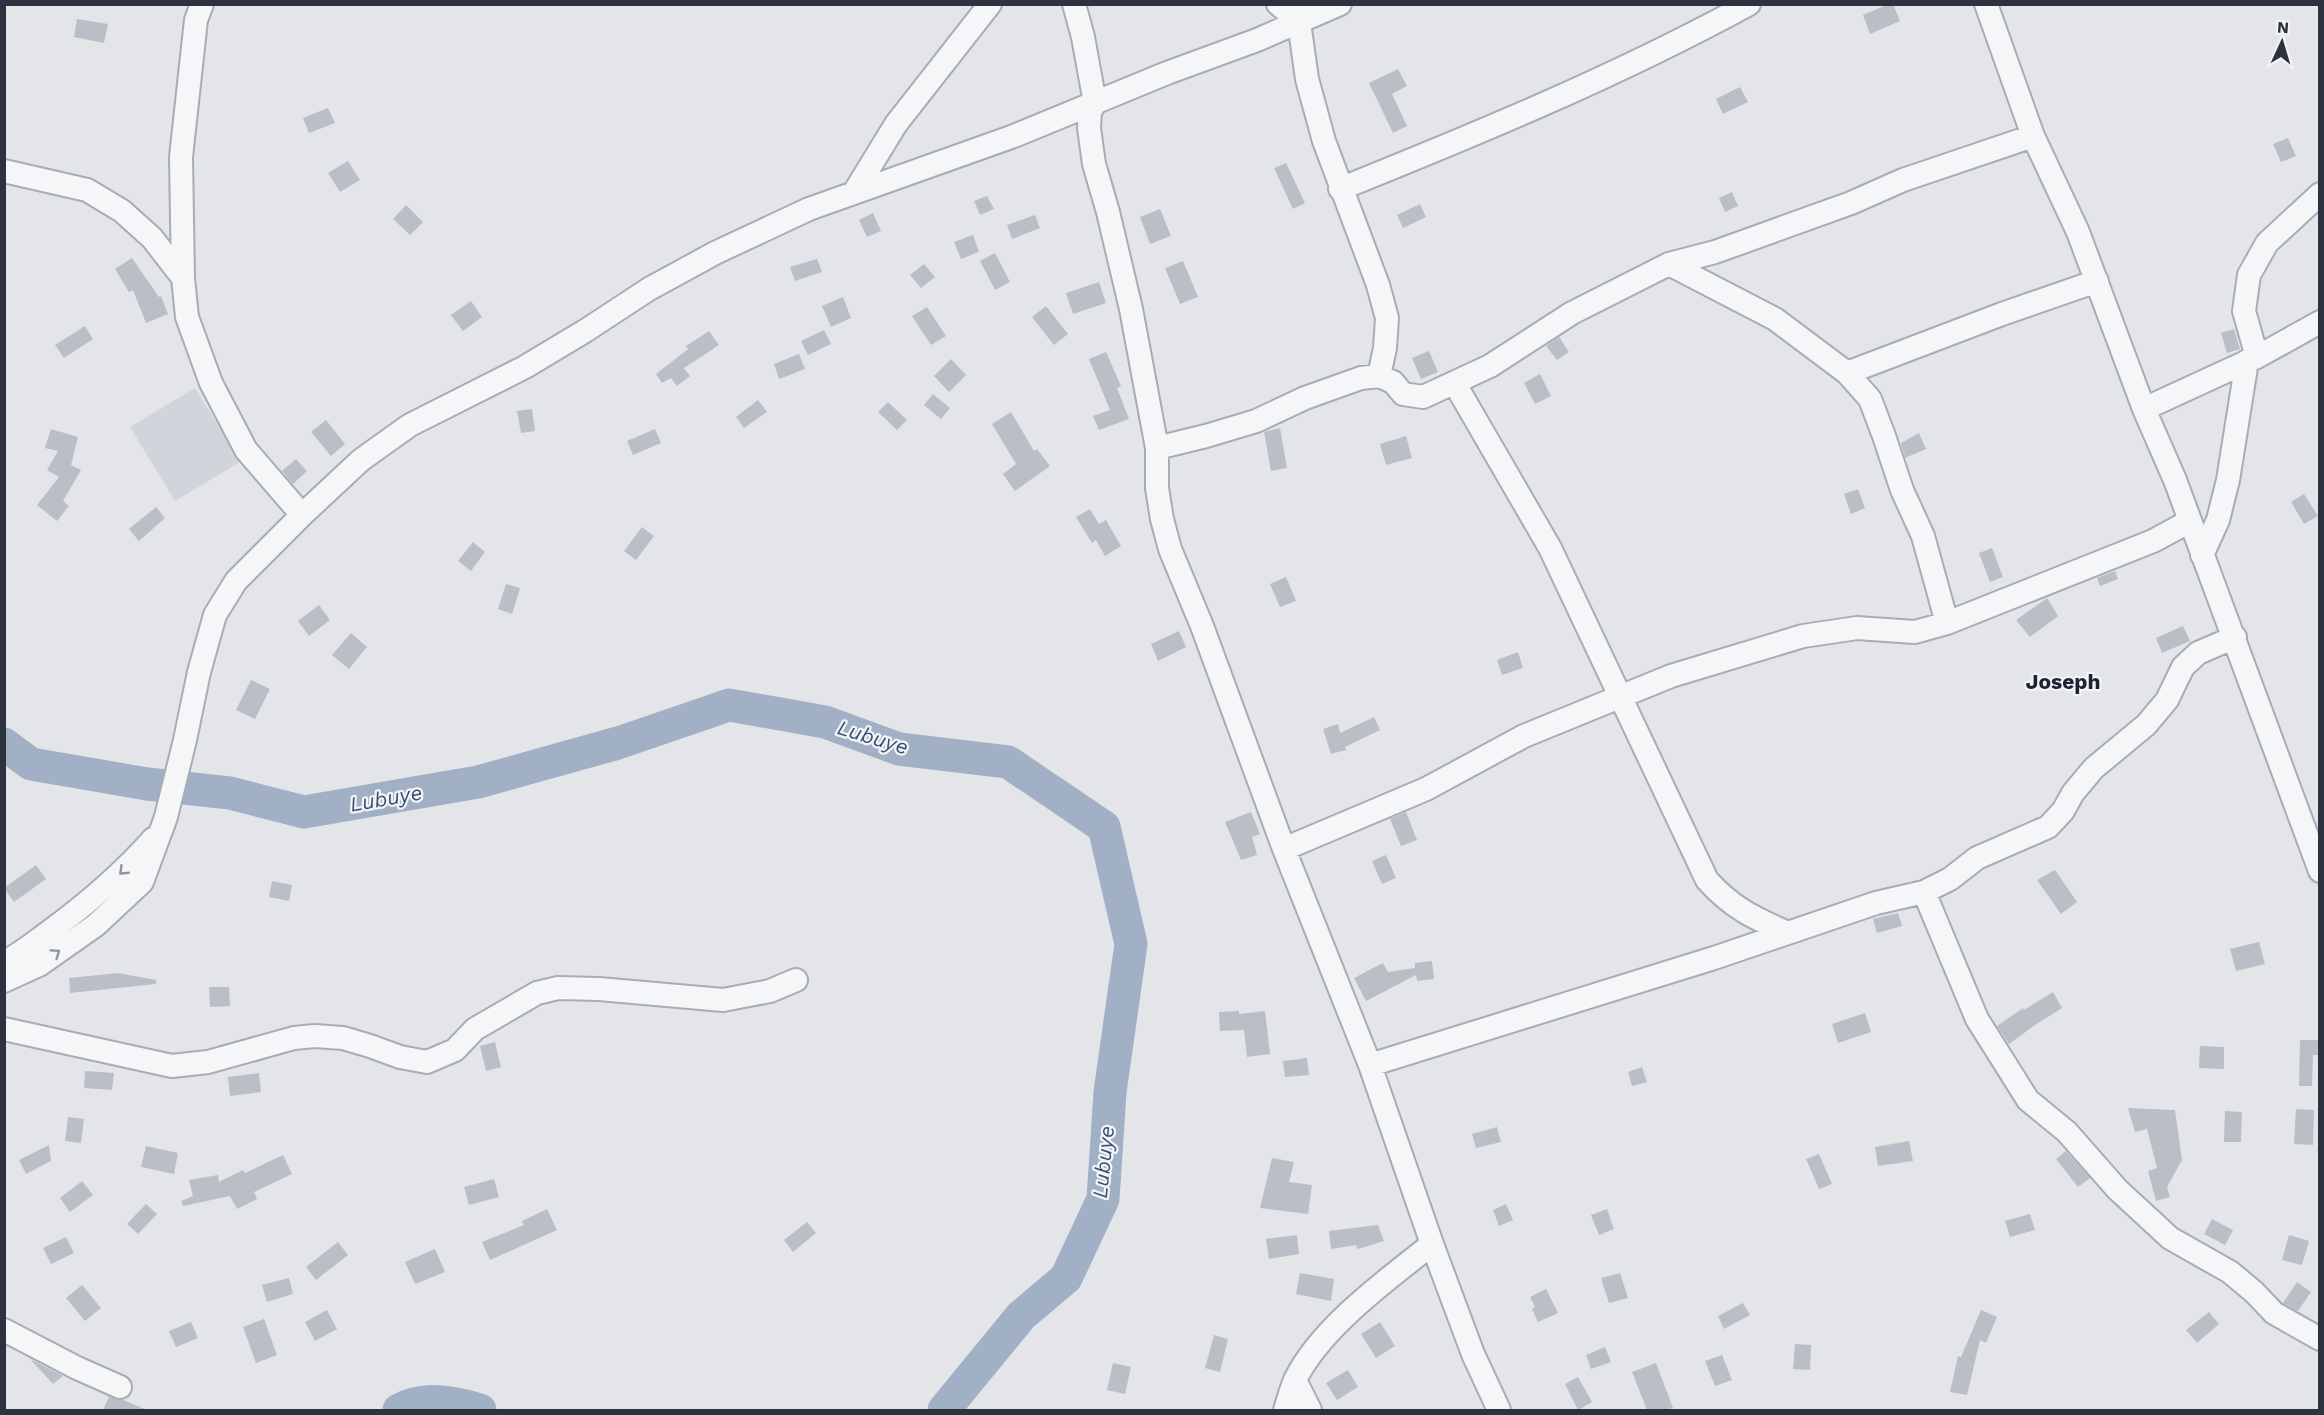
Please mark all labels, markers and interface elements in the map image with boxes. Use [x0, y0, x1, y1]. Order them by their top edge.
north arrow [2252, 12, 2312, 72]
text: N [2276, 18, 2290, 37]
district label: Joseph [2026, 669, 2100, 694]
water label: Lubuye [834, 714, 912, 760]
water label: Lubuye [348, 779, 424, 817]
one-way arrow [119, 864, 130, 875]
one-way arrow [49, 949, 60, 960]
water label: Lubuye [1087, 1124, 1119, 1200]

